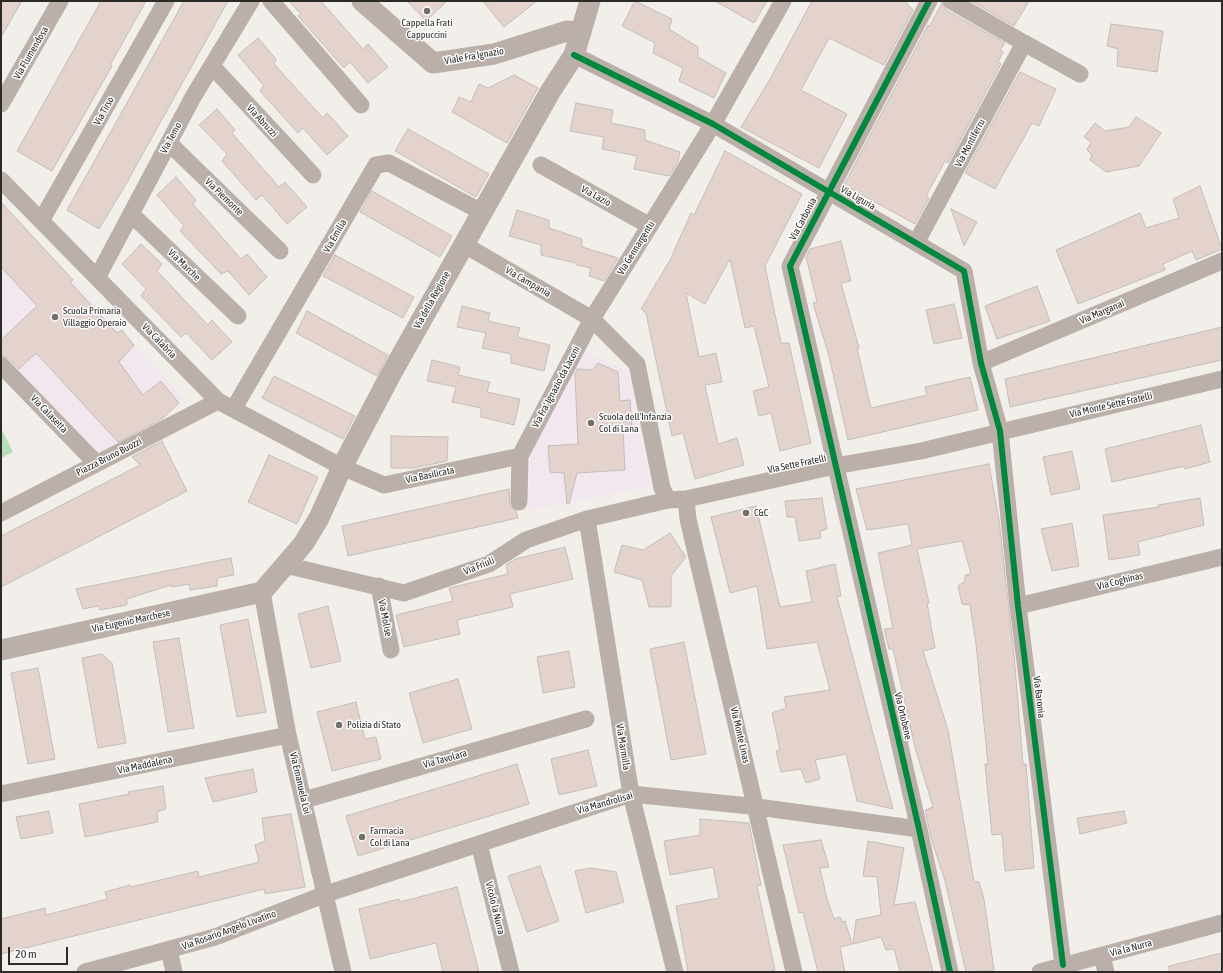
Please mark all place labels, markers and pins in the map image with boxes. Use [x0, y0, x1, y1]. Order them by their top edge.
marker: Cappella Frati Cappuccini [422, 6, 432, 16]
place label: Cappella Frati Cappuccini [402, 17, 452, 40]
place label: Scuola Primaria Villaggio Operaio [63, 305, 126, 328]
marker: Scuola Primaria Villaggio Operaio [50, 312, 60, 322]
place label: Scuola dell'Infanzia Col di Lana [599, 411, 672, 434]
marker: Scuola dell'Infanzia Col di Lana [586, 418, 596, 428]
place label: C&C [754, 507, 768, 519]
marker: C&C [741, 508, 751, 518]
place label: Polizia di Stato [347, 719, 401, 731]
marker: Polizia di Stato [334, 720, 344, 730]
place label: Farmacia Col di Lana [370, 825, 410, 848]
marker: Farmacia Col di Lana [357, 832, 367, 842]

